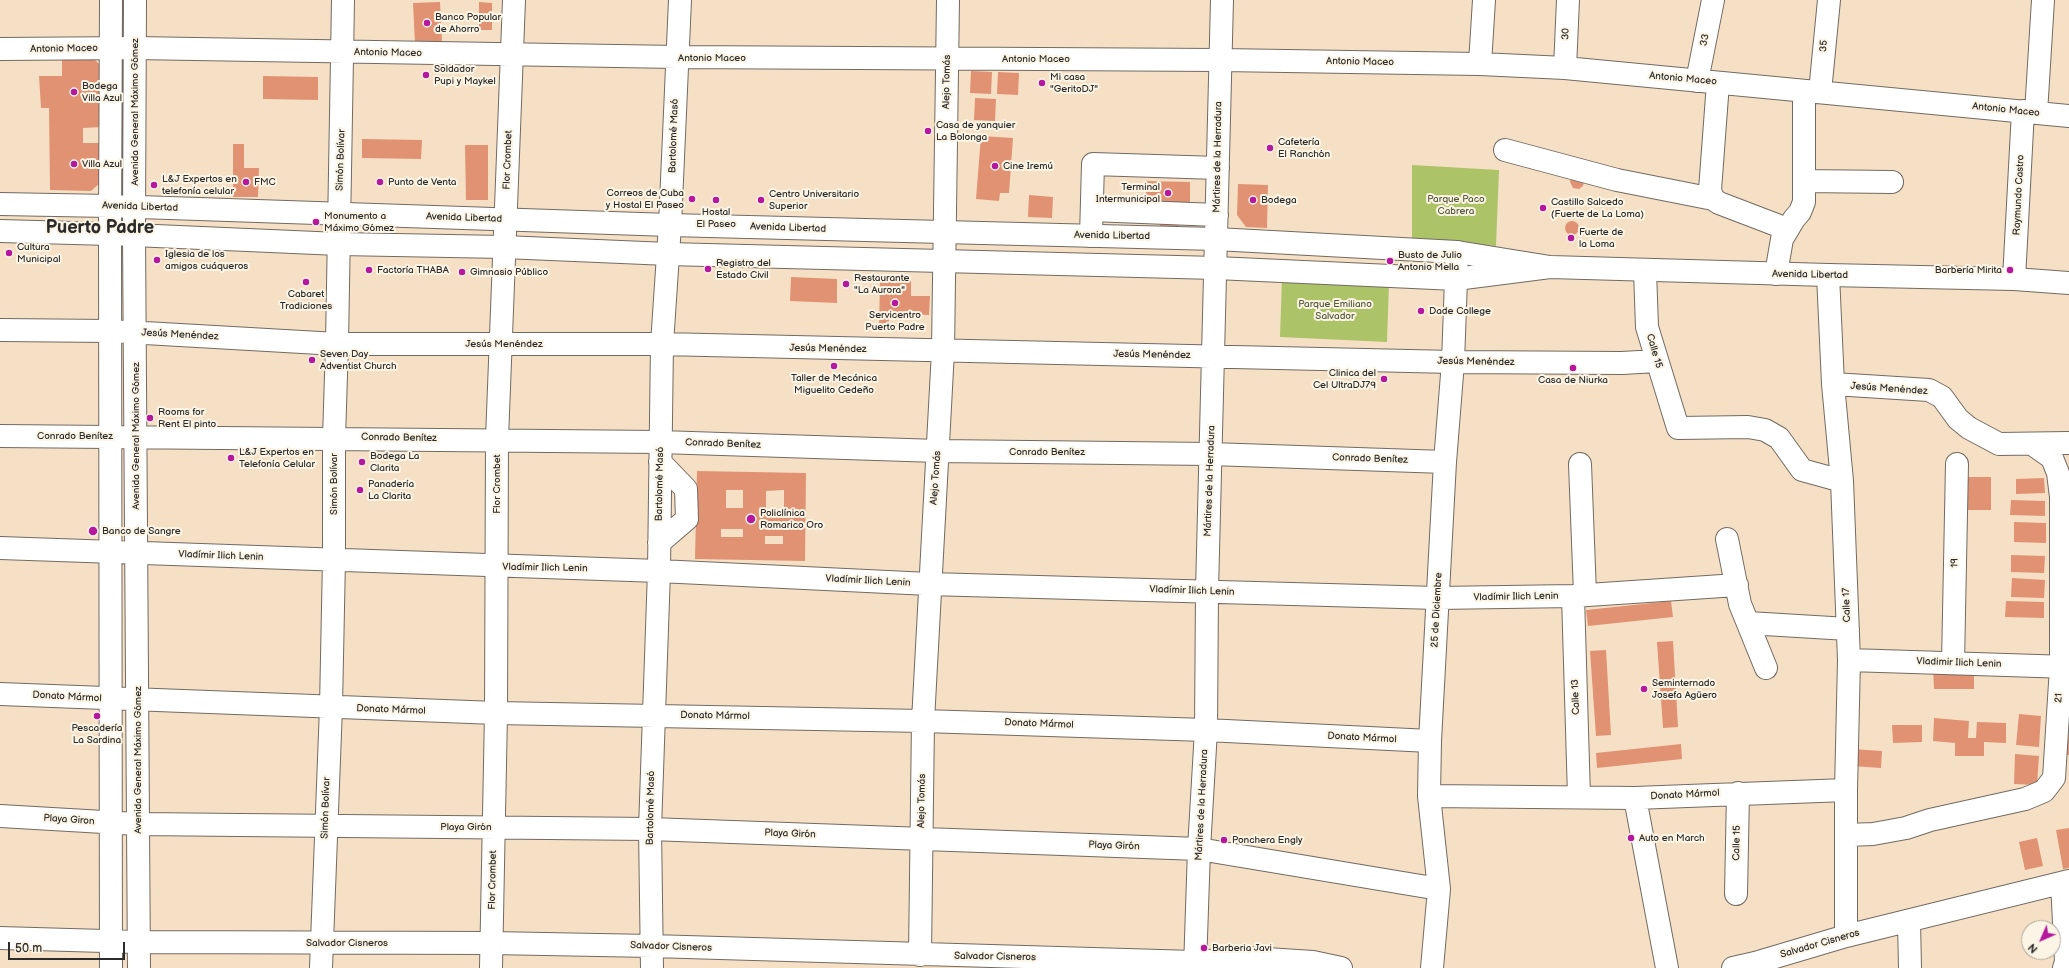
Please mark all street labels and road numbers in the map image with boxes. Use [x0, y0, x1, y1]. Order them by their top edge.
street label: 30 [1560, 28, 1572, 40]
street label: 33 [1698, 33, 1712, 47]
street label: Avenida General Máximo Gómez [129, 38, 141, 186]
street label: 35 [1818, 40, 1830, 52]
street label: Antonio Maceo [30, 42, 98, 56]
street label: Antonio Maceo [354, 46, 422, 60]
street label: Antonio Maceo [678, 52, 746, 64]
street label: Antonio Maceo [1002, 53, 1070, 65]
street label: Alejo Tomás [941, 55, 953, 109]
street label: Antonio Maceo [1326, 55, 1394, 69]
street label: Antonio Maceo [1649, 70, 1717, 88]
street label: Bartolomé Masó [667, 99, 681, 173]
street label: Antonio Maceo [1972, 100, 2040, 120]
street label: Mártires de la Herradura [1211, 101, 1225, 213]
street label: Simón Bolívar [334, 129, 348, 191]
street label: Flor Crombet [501, 130, 515, 190]
street label: Raymundo Castro [2011, 154, 2027, 236]
street label: Avenida Libertad [102, 200, 178, 214]
street label: Avenida Libertad [426, 211, 502, 225]
street label: Avenida Libertad [750, 221, 826, 235]
street label: Avenida Libertad [1074, 229, 1150, 243]
street label: Avenida Libertad [1772, 268, 1848, 282]
street label: Jesús Menéndez [141, 327, 219, 343]
street label: Calle 15 [1643, 332, 1665, 370]
street label: Jesús Menéndez [465, 338, 543, 350]
street label: Jesús Menéndez [789, 342, 867, 356]
street label: Jesús Menéndez [1113, 348, 1191, 362]
street label: Jesús Menéndez [1437, 355, 1515, 369]
street label: Avenida General Máximo Gómez [130, 362, 142, 510]
street label: Jesús Menéndez [1850, 380, 1928, 398]
street label: Mártires de la Herradura [1202, 425, 1218, 537]
street label: Conrado Benítez [37, 430, 113, 442]
street label: Conrado Benítez [361, 431, 437, 445]
street label: Conrado Benítez [685, 437, 761, 451]
street label: Conrado Benítez [1009, 446, 1085, 458]
street label: Bartolomé Masó [653, 447, 667, 521]
street label: Alejo Tomás [928, 450, 944, 506]
street label: Conrado Benítez [1332, 452, 1408, 466]
street label: Simón Bolívar [328, 453, 340, 515]
street label: Flor Crombet [491, 454, 503, 514]
street label: Vladímir Ilich Lenin [178, 549, 264, 563]
street label: 19 [1949, 558, 1961, 568]
street label: Vladímir Ilich Lenin [502, 561, 588, 575]
street label: 25 de Diciembre [1429, 572, 1445, 648]
street label: Vladímir Ilich Lenin [825, 573, 911, 589]
street label: Vladímir Ilich Lenin [1149, 584, 1235, 598]
street label: Calle 17 [1840, 588, 1854, 622]
street label: Vladímir Ilich Lenin [1473, 590, 1559, 604]
street label: Vladimir Ilich Lenin [1916, 656, 2002, 670]
street label: Calle 13 [1569, 679, 1583, 715]
street label: Avenida General Máximo Gómez [132, 686, 144, 834]
street label: Donato Mármol [32, 689, 102, 705]
street label: 21 [2053, 693, 2065, 703]
street label: Donato Mármol [356, 703, 426, 717]
street label: Donato Mármol [680, 709, 750, 723]
street label: Donato Mármol [1004, 717, 1074, 731]
street label: Donato Mármol [1327, 730, 1397, 746]
street label: Mártires de la Herradura [1193, 749, 1211, 861]
street label: Bartolomé Masó [644, 771, 658, 845]
street label: Alejo Tomás [916, 774, 928, 828]
street label: Simón Bolívar [319, 777, 333, 839]
street label: Donato Mármol [1650, 787, 1720, 803]
street label: Playa Giron [43, 812, 95, 828]
street label: Playa Girón [440, 821, 492, 833]
street label: Calle 15 [1731, 825, 1743, 861]
street label: Playa Girón [764, 827, 816, 841]
street label: Playa Girón [1088, 839, 1140, 853]
street label: Flor Crombet [486, 850, 500, 910]
street label: Salvador Cisneros [1779, 927, 1861, 961]
street label: Salvador Cisneros [306, 937, 388, 949]
street label: Salvador Cisneros [630, 940, 712, 954]
street label: Salvador Cisneros [954, 950, 1036, 964]

